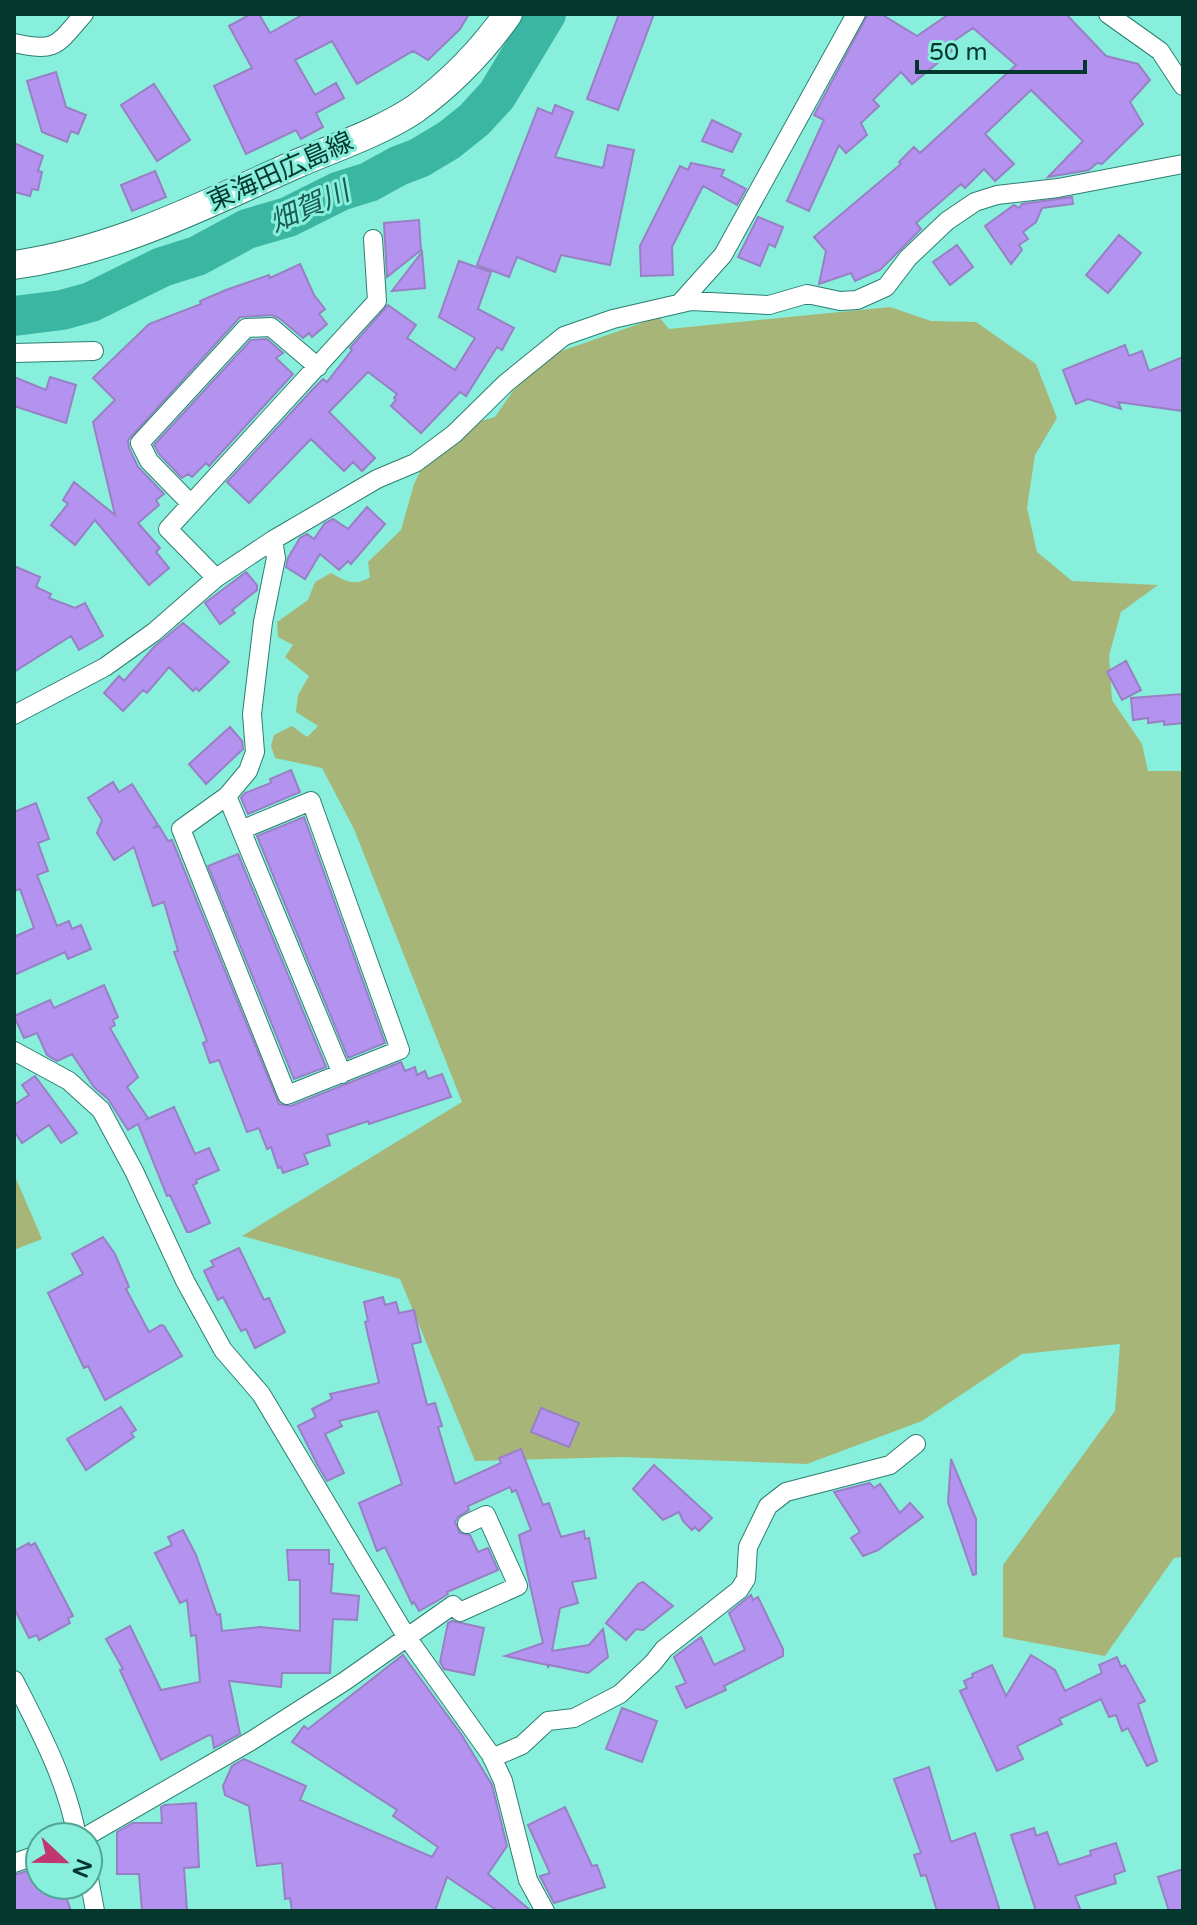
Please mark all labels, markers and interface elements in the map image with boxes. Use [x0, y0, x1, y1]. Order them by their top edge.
scale bar [917, 24, 1085, 74]
text: 50 m [929, 38, 987, 67]
street label: 東海田広島線 [203, 126, 358, 217]
water label: 畑賀川 [264, 173, 357, 240]
north arrow [24, 1821, 104, 1901]
text: N [66, 1855, 97, 1881]

